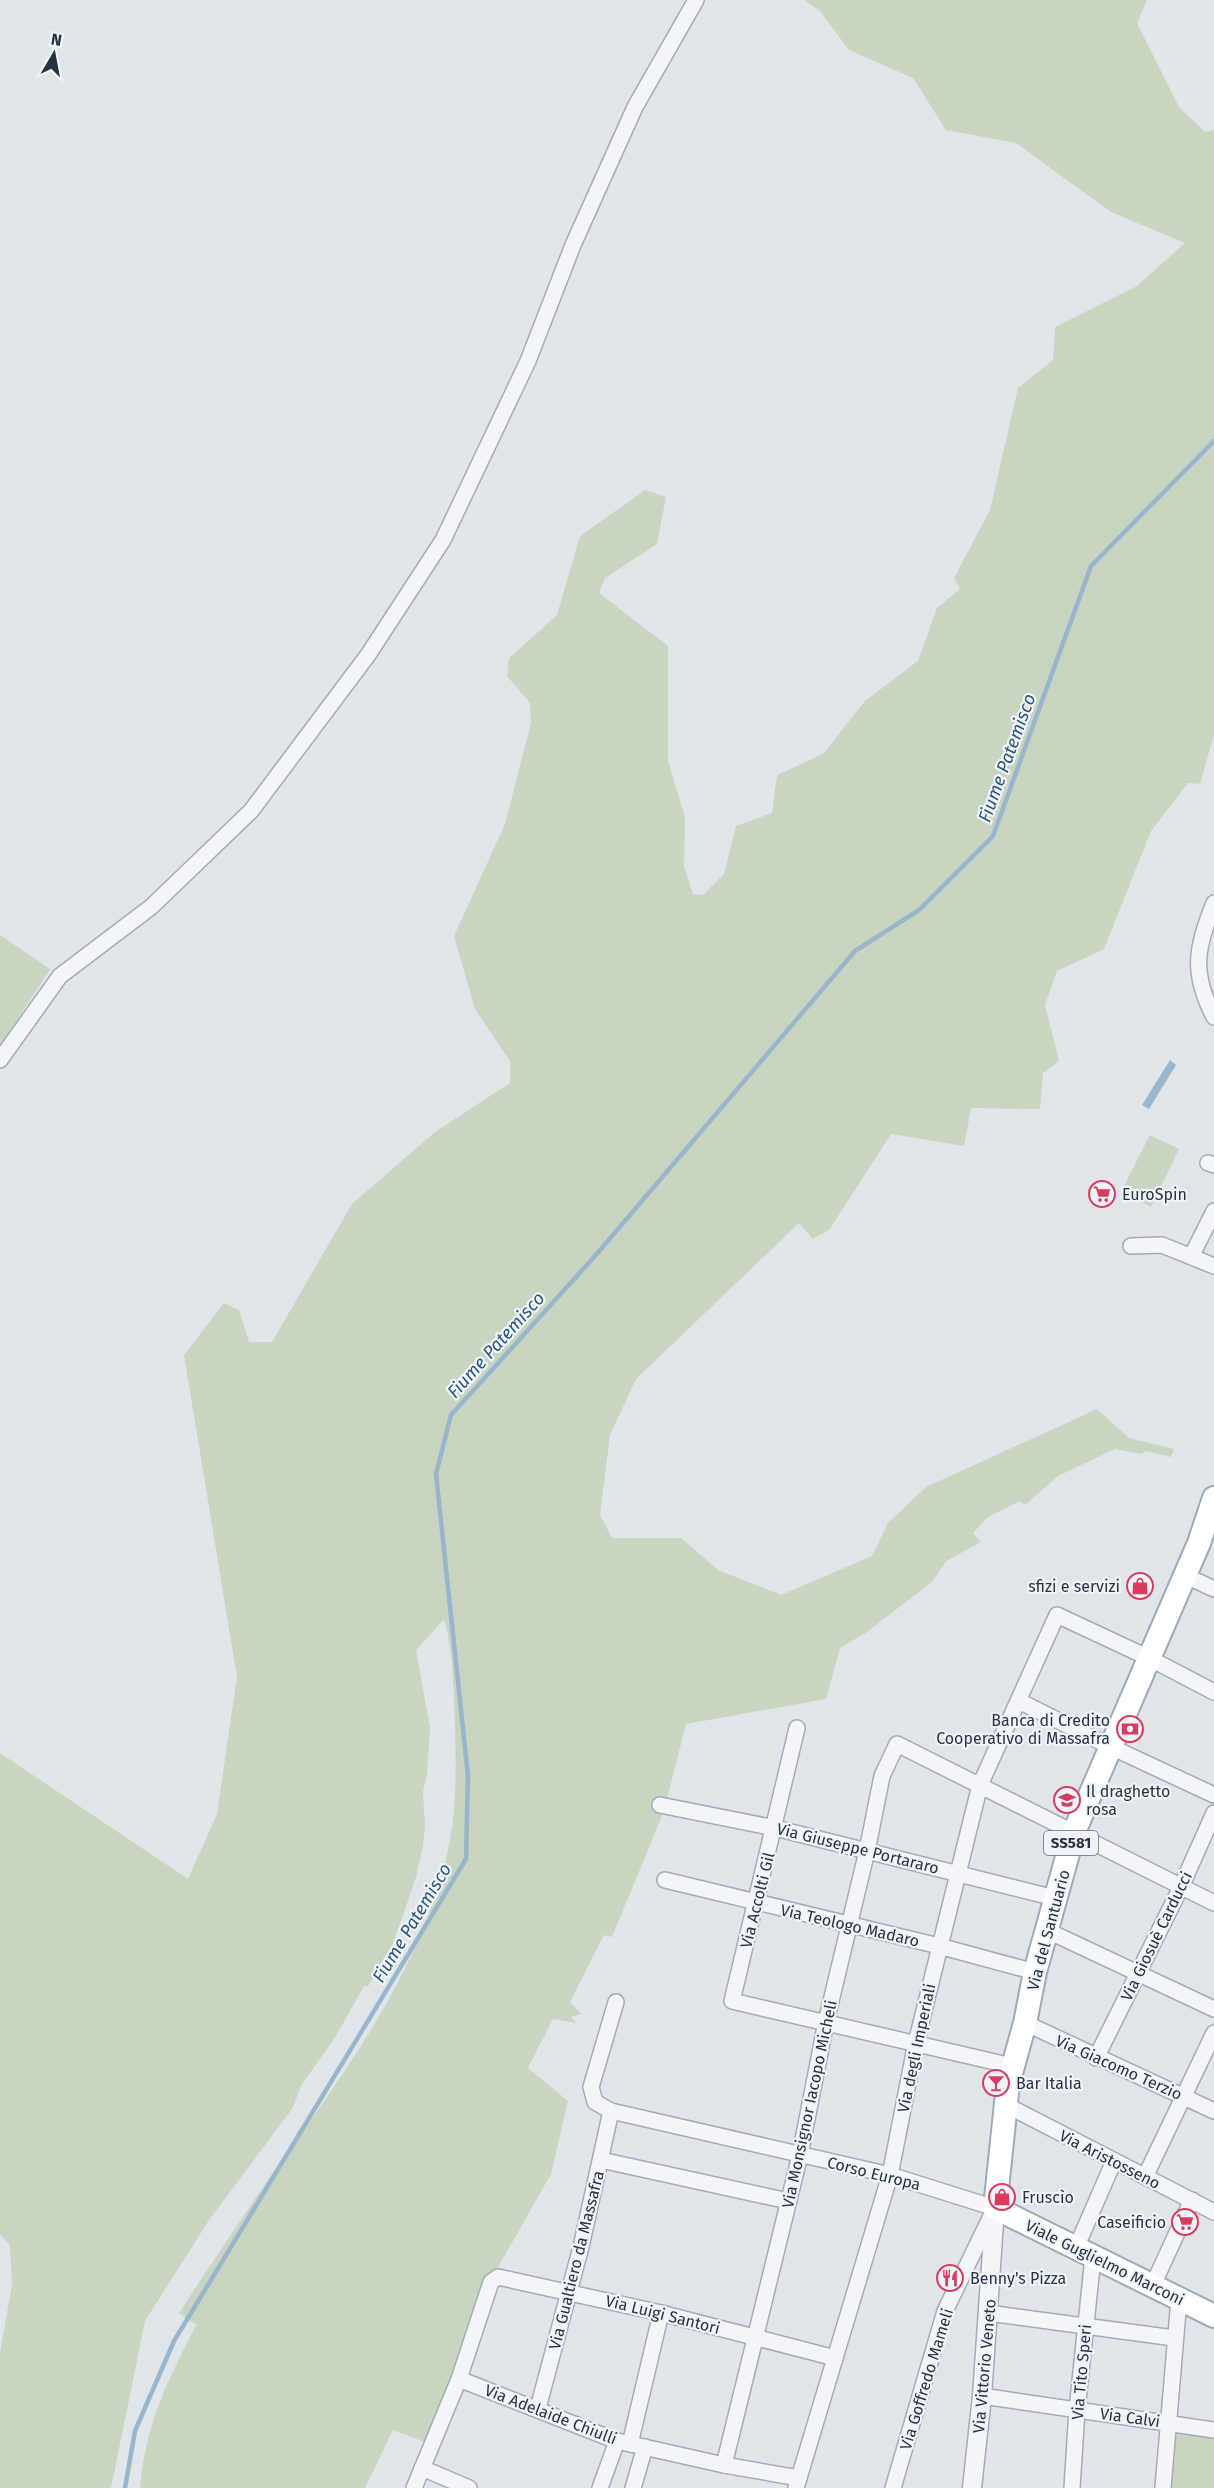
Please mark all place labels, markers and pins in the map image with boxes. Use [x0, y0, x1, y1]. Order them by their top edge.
supermarket icon: EuroSpin [1087, 1179, 1117, 1209]
place label: EuroSpin [1122, 1185, 1187, 1204]
shop icon: sfizi e servizi [1125, 1571, 1155, 1601]
place label: sfizi e servizi [1028, 1577, 1120, 1596]
place label: Banca di Credito Cooperativo di Massafra [936, 1711, 1110, 1748]
bank icon: Banca di Credito Cooperativo di Massafra [1115, 1714, 1145, 1744]
place label: Il draghetto rosa [1086, 1782, 1170, 1819]
school or university icon: Il draghetto rosa [1052, 1785, 1082, 1815]
bar icon: Bar Italia [981, 2068, 1011, 2098]
place label: Bar Italia [1016, 2074, 1082, 2093]
shop icon: Fruscìo [987, 2182, 1017, 2212]
place label: Fruscìo [1022, 2188, 1074, 2207]
supermarket icon: Caseificio [1170, 2207, 1200, 2237]
place label: Caseificio [1097, 2213, 1166, 2232]
restaurant icon: Benny's Pizza [935, 2263, 965, 2293]
place label: Benny's Pizza [970, 2269, 1066, 2288]

